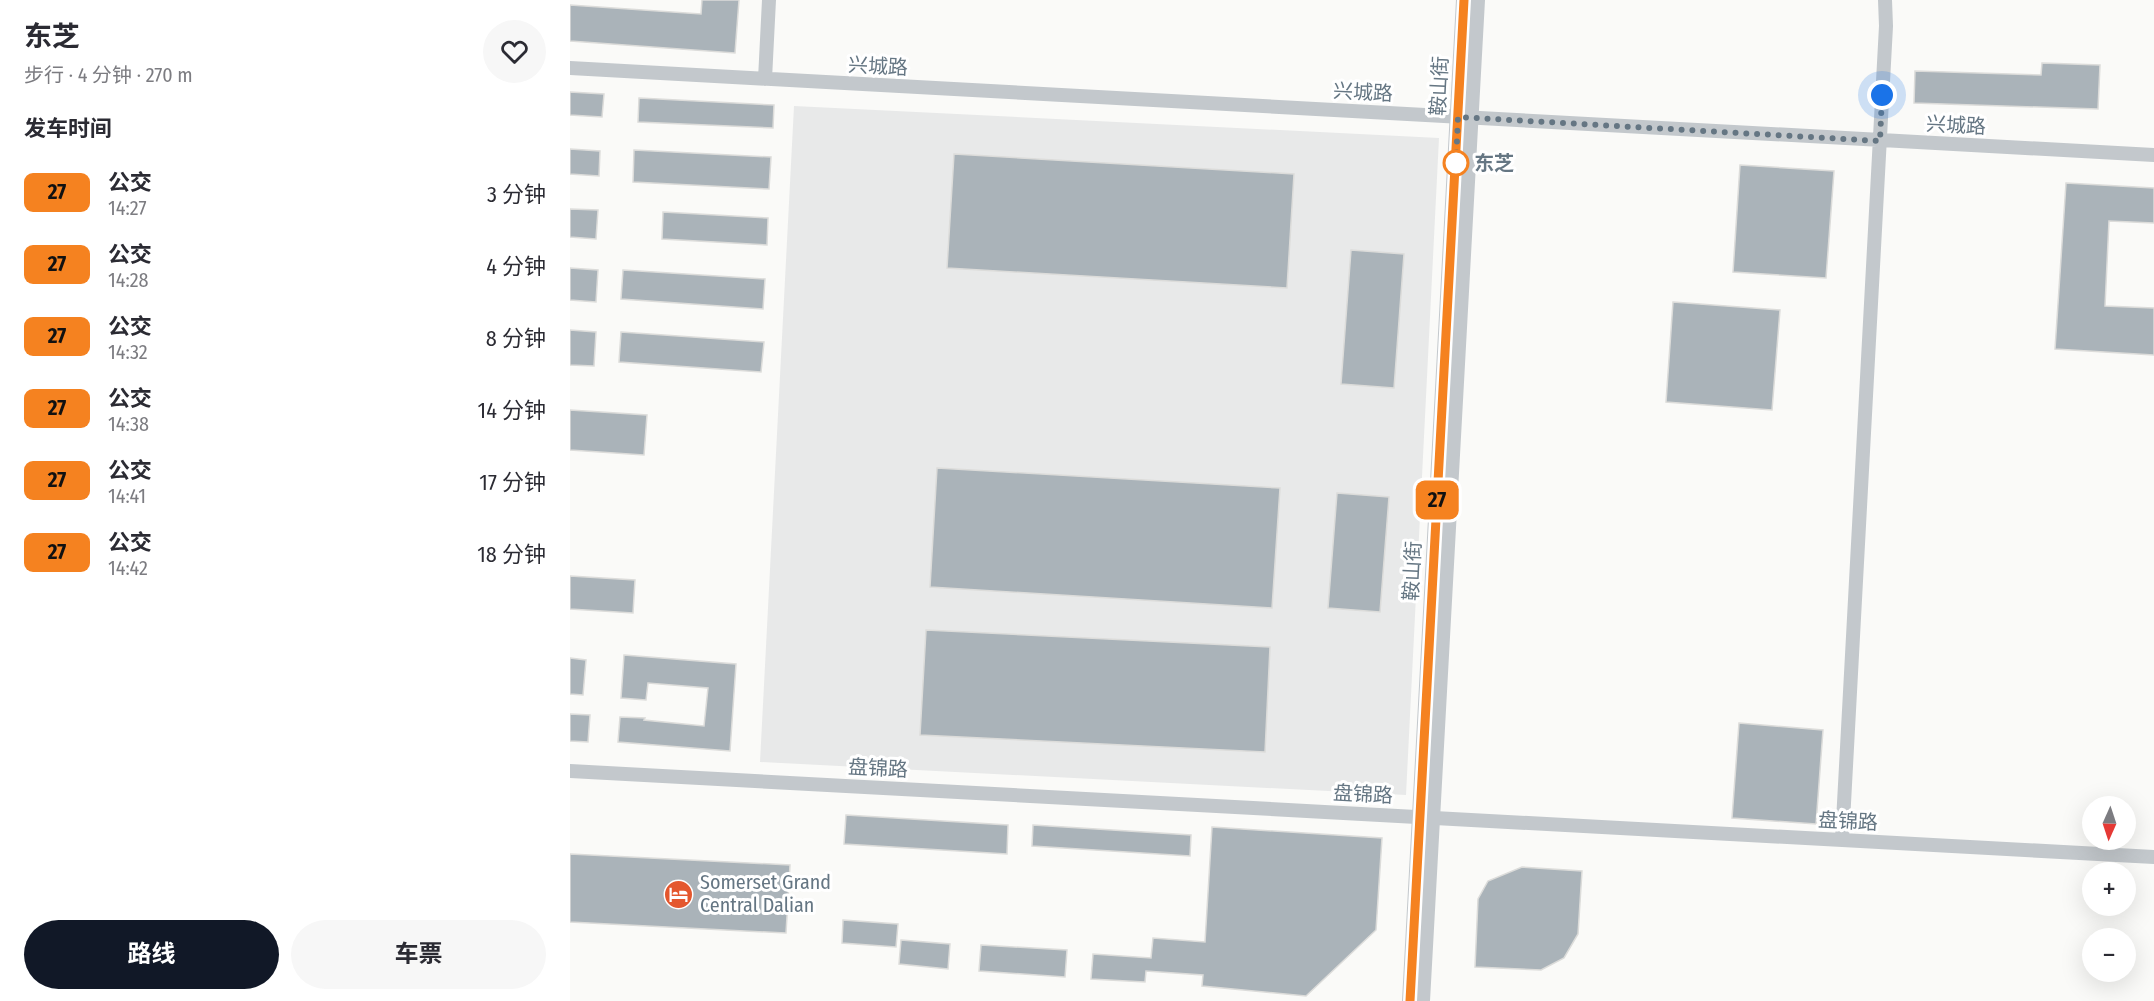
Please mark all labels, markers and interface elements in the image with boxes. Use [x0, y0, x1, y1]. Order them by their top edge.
text: 东芝 [24, 20, 80, 53]
button: heart [483, 20, 546, 83]
street label: 兴城路 [847, 52, 909, 80]
street label: 鞍山街 [1425, 55, 1453, 117]
text: 步行 · 4 分钟 · 270 m [24, 63, 193, 87]
street label: 兴城路 [1332, 78, 1394, 106]
your location [1867, 80, 1897, 110]
street label: 兴城路 [1925, 111, 1987, 139]
text: 发车时间 [24, 115, 112, 142]
marker: 东芝 [1443, 150, 1469, 176]
place label: 东芝 [1474, 151, 1514, 175]
text: 公交 [108, 169, 152, 196]
text: 27 [48, 179, 66, 205]
text: 3 分钟 [487, 181, 546, 208]
text: 14:27 [108, 196, 147, 220]
text: 公交 [108, 241, 152, 268]
text: 27 [48, 251, 66, 277]
text: 4 分钟 [486, 253, 546, 280]
text: 14:28 [108, 268, 149, 292]
text: 公交 [108, 313, 152, 340]
text: 27 [48, 323, 66, 349]
text: 8 分钟 [486, 325, 546, 352]
text: 14:32 [108, 340, 148, 364]
text: 公交 [108, 385, 152, 412]
text: 27 [48, 395, 66, 421]
text: 14 分钟 [478, 397, 546, 424]
text: 14:38 [108, 412, 149, 436]
text: 公交 [108, 457, 152, 484]
text: 27 [48, 467, 66, 493]
text: 17 分钟 [479, 469, 546, 496]
line badge: 27 [1410, 480, 1464, 520]
text: 14:41 [108, 484, 146, 508]
text: 27 [1428, 487, 1446, 513]
text: 公交 [108, 529, 152, 556]
text: 27 [48, 539, 66, 565]
street label: 鞍山街 [1398, 540, 1426, 602]
text: 18 分钟 [477, 541, 546, 568]
text: 14:42 [108, 556, 148, 580]
street label: 盘锦路 [847, 754, 909, 782]
street label: 盘锦路 [1332, 780, 1394, 808]
north arrow [2082, 796, 2136, 850]
map controls [2082, 796, 2136, 982]
street label: 盘锦路 [1817, 807, 1879, 835]
button: + [2082, 862, 2136, 916]
place label: Somerset Grand Central Dalian [700, 870, 831, 917]
hotel icon: Somerset Grand Central Dalian [663, 878, 695, 910]
button: 路线 [24, 920, 279, 989]
button: 车票 [291, 920, 546, 989]
button: − [2082, 928, 2136, 982]

